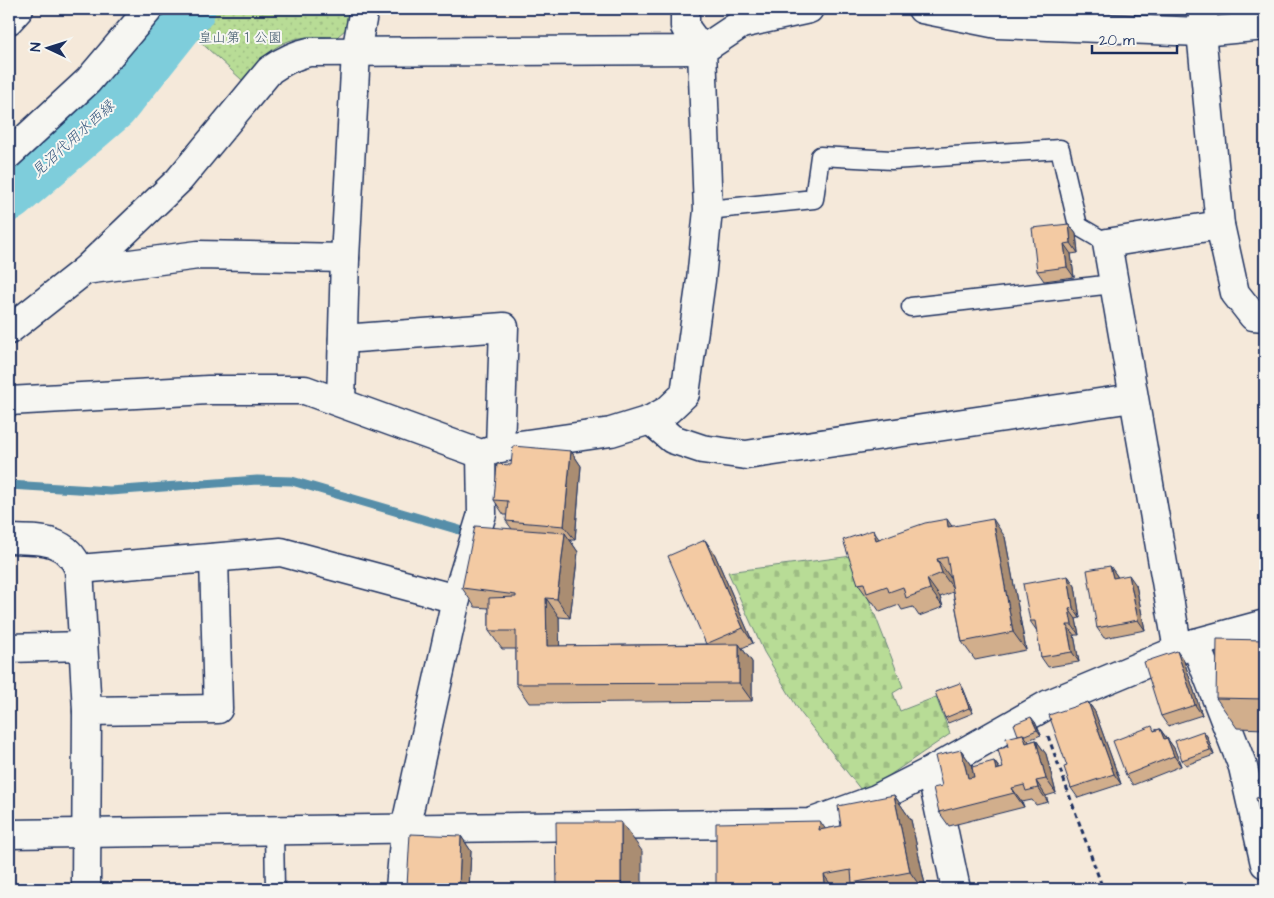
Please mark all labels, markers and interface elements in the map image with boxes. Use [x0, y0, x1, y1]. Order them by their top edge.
north arrow [22, 22, 72, 72]
scale bar [1092, 22, 1176, 54]
park label: 皇山第１公園 [198, 28, 282, 48]
text: 20 m [1099, 30, 1135, 51]
text: N [26, 42, 46, 52]
water label: 見沼代用水西縁 [27, 95, 120, 182]

